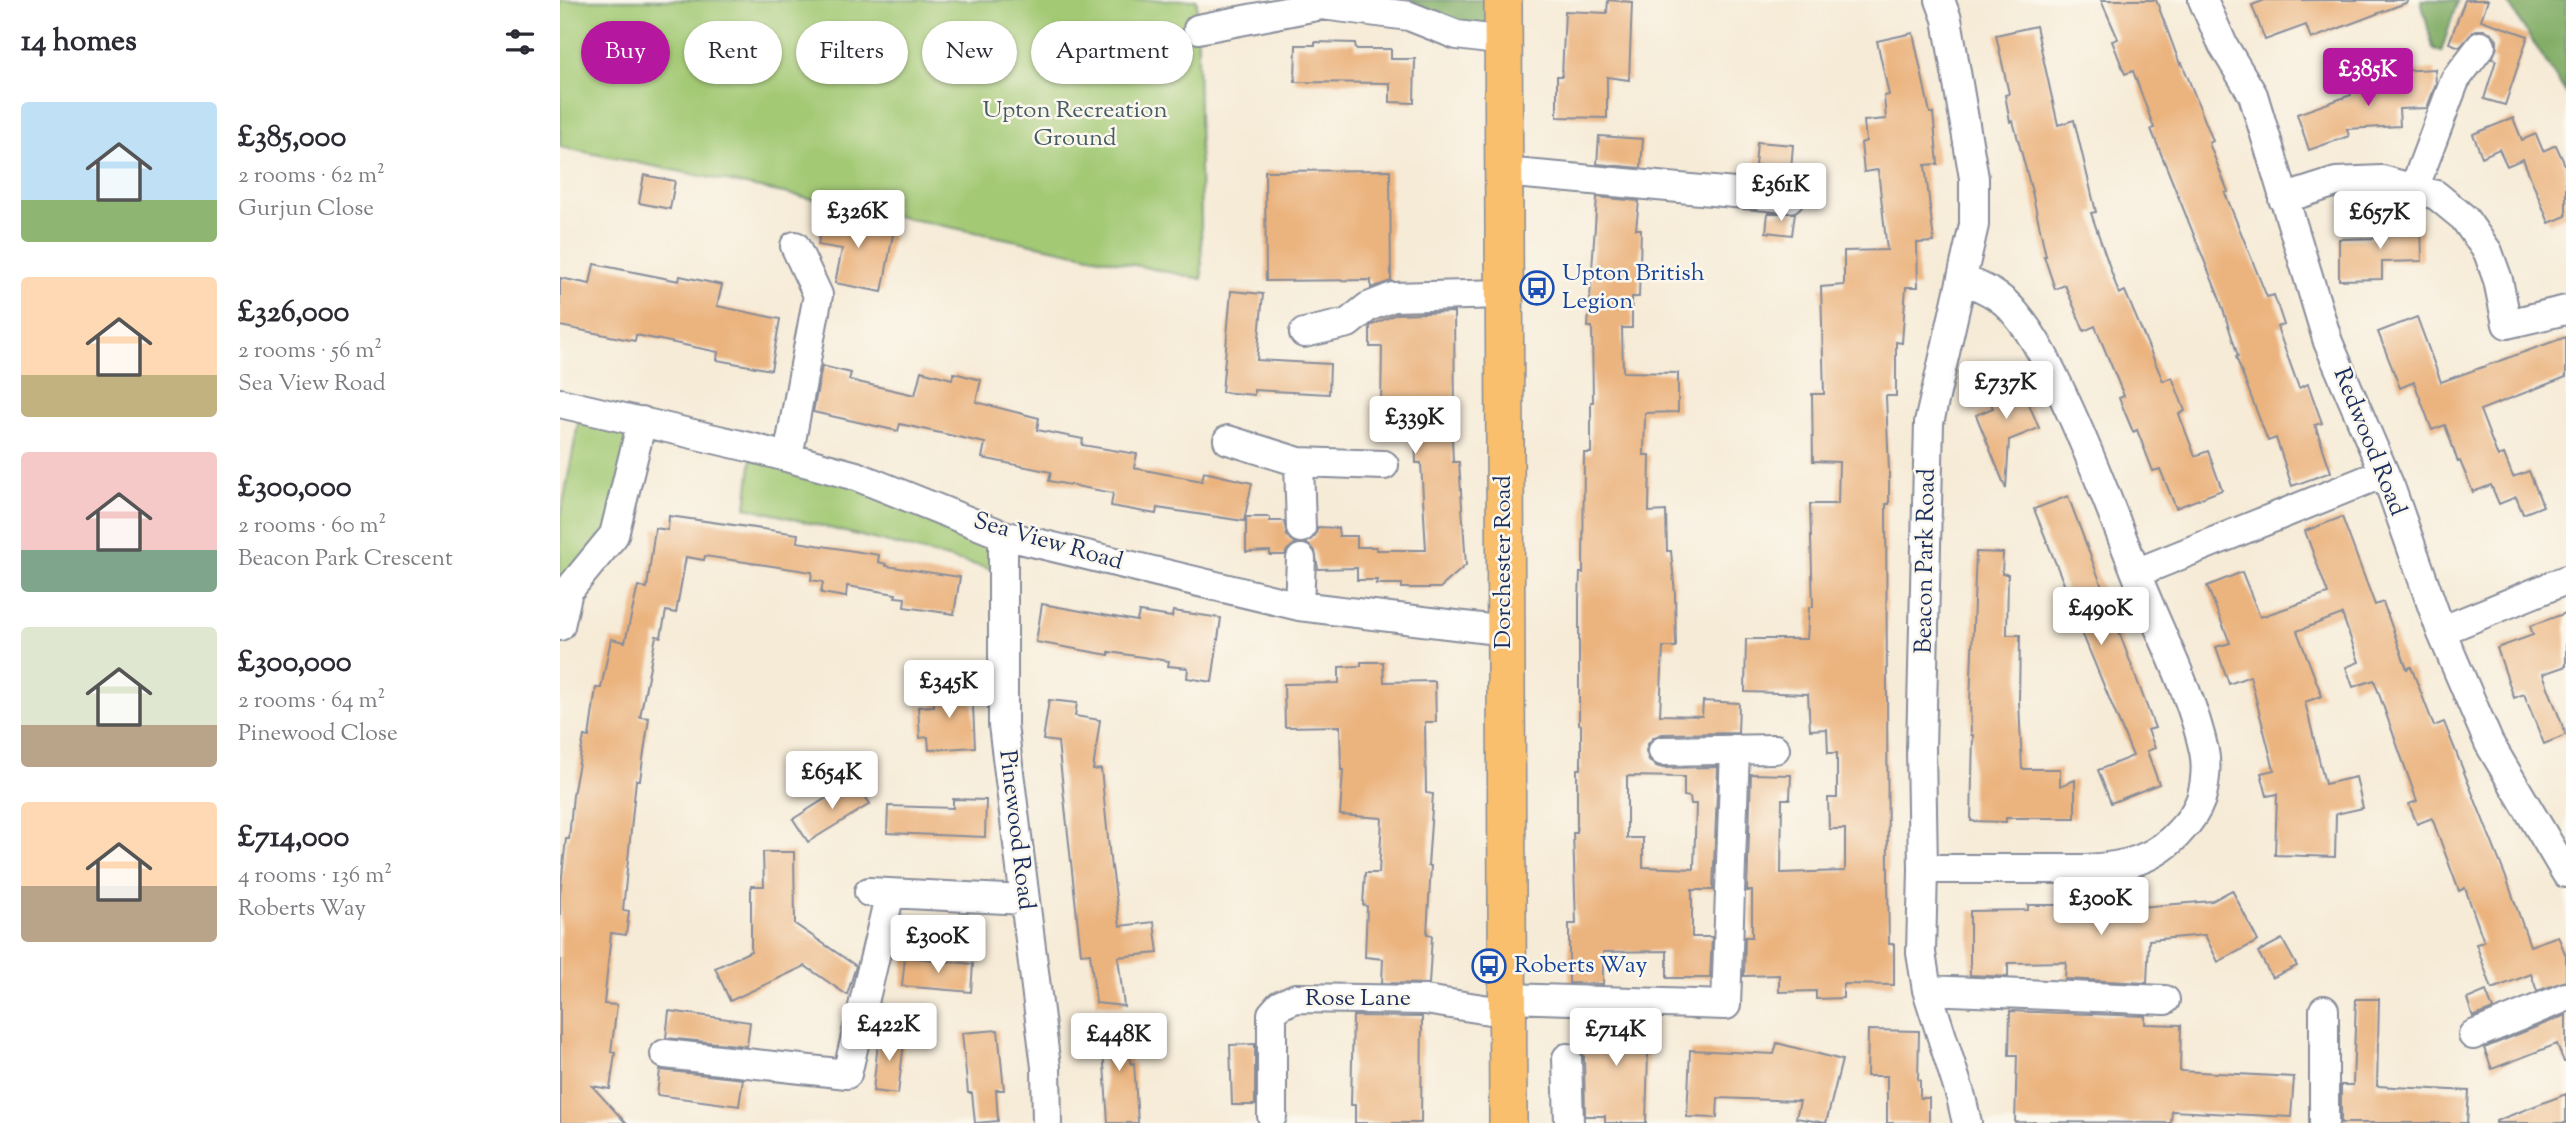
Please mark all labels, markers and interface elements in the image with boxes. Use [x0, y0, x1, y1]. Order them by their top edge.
text: 14 homes [21, 21, 137, 64]
chip: Buy [581, 21, 670, 84]
chip: Rent [684, 21, 782, 84]
chip: Filters [796, 21, 908, 84]
chip: New [922, 21, 1017, 84]
chip: Apartment [1031, 21, 1193, 84]
icon: filters [501, 23, 539, 61]
pin: £385K [2319, 48, 2417, 108]
text: £385K [2339, 54, 2397, 87]
park label: Upton Recreation Ground [982, 94, 1168, 156]
text: £385,000 [238, 117, 346, 160]
icon: home [77, 130, 161, 214]
text: 2 rooms · 62 m² [238, 160, 385, 193]
pin: £361K [1732, 164, 1830, 223]
text: £361K [1752, 169, 1810, 202]
pin: £326K [809, 190, 907, 250]
pin: £657K [2331, 191, 2429, 251]
text: Gurjun Close [238, 193, 374, 226]
text: £326K [828, 196, 888, 229]
text: £657K [2350, 197, 2410, 230]
place label: Upton British Legion [1562, 257, 1705, 319]
bus stop icon: Upton British Legion [1518, 269, 1556, 307]
text: £326,000 [238, 292, 349, 335]
icon: home [77, 305, 161, 389]
text: 2 rooms · 56 m² [238, 335, 382, 368]
pin: £737K [1957, 362, 2055, 421]
street label: Redwood Road [2324, 363, 2414, 522]
text: £737K [1975, 367, 2037, 400]
text: Sea View Road [238, 368, 386, 401]
pin: £339K [1366, 396, 1464, 456]
text: £339K [1385, 402, 1445, 435]
text: £300,000 [238, 467, 352, 510]
street label: Beacon Park Road [1907, 468, 1945, 654]
street label: Dorchester Road [1487, 475, 1521, 649]
icon: home [77, 480, 161, 564]
street label: Sea View Road [969, 504, 1127, 580]
text: 2 rooms · 60 m² [238, 510, 386, 543]
text: Beacon Park Crescent [238, 543, 453, 576]
pin: £490K [2052, 588, 2150, 647]
text: £490K [2069, 593, 2133, 626]
text: £300,000 [238, 642, 352, 685]
icon: home [77, 655, 161, 739]
pin: £345K [900, 660, 998, 720]
text: £345K [920, 666, 978, 699]
text: 2 rooms · 64 m² [238, 685, 385, 718]
text: Pinewood Close [238, 718, 398, 751]
street label: Pinewood Road [989, 748, 1043, 912]
pin: £654K [783, 752, 881, 811]
text: £654K [802, 757, 862, 790]
text: £714,000 [238, 817, 349, 860]
icon: home [77, 830, 161, 914]
text: 4 rooms · 136 m² [238, 860, 392, 893]
pin: £300K [2052, 878, 2150, 937]
text: £300K [2070, 883, 2132, 916]
text: Roberts Way [238, 893, 366, 926]
pin: £300K [889, 916, 987, 975]
text: £300K [907, 921, 969, 954]
bus stop icon: Roberts Way [1470, 947, 1508, 985]
place label: Roberts Way [1514, 949, 1647, 983]
street label: Rose Lane [1305, 982, 1411, 1016]
pin: £422K [840, 1004, 938, 1063]
text: £422K [858, 1009, 920, 1042]
pin: £714K [1567, 1009, 1665, 1068]
pin: £448K [1070, 1014, 1168, 1073]
text: £714K [1586, 1014, 1646, 1047]
text: £448K [1087, 1019, 1151, 1052]

